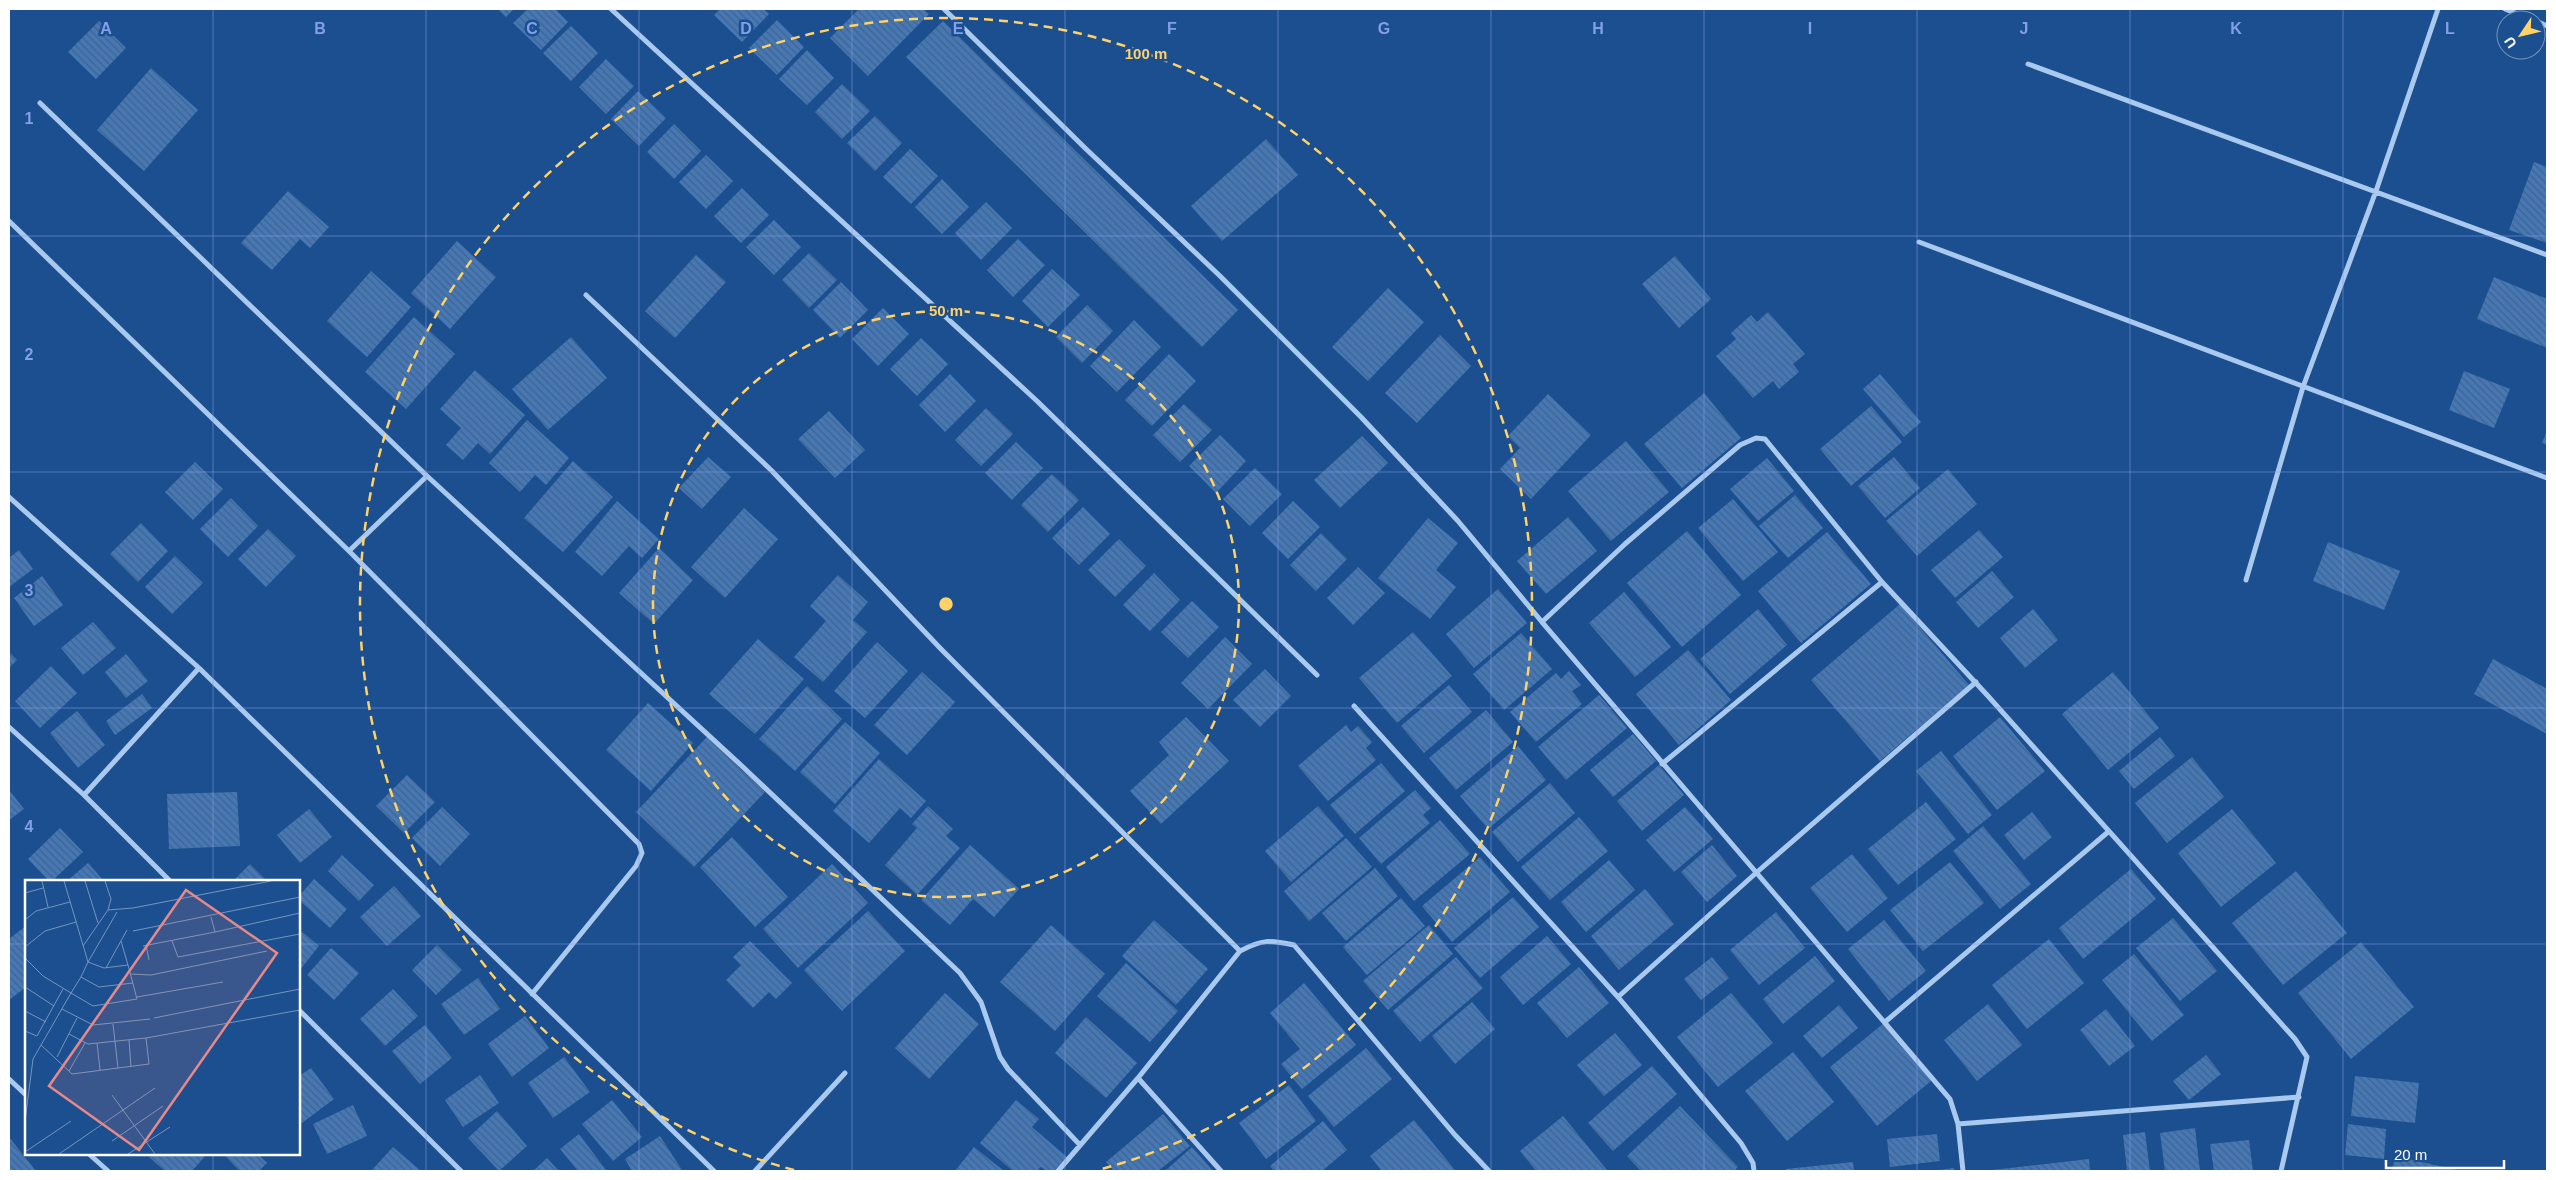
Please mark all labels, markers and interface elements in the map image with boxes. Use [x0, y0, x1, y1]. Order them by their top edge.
north arrow [2496, 10, 2546, 60]
text: A [100, 20, 112, 37]
text: B [314, 20, 326, 37]
text: C [526, 20, 538, 37]
text: D [740, 20, 752, 37]
text: E [953, 20, 964, 37]
text: F [1167, 20, 1177, 37]
text: G [1378, 20, 1390, 37]
text: H [1592, 20, 1604, 37]
text: I [1808, 20, 1812, 37]
text: J [2020, 20, 2028, 37]
text: K [2230, 20, 2242, 37]
text: L [2445, 20, 2455, 37]
text: U [2501, 34, 2520, 51]
text: 100 m [1125, 45, 1167, 62]
text: 1 [25, 110, 34, 127]
text: 50 m [929, 302, 963, 319]
text: 2 [25, 346, 34, 363]
text: 3 [25, 582, 34, 599]
centre of rings [937, 595, 955, 613]
text: 4 [25, 818, 34, 835]
inset map [25, 880, 300, 1155]
scale bar [2386, 1138, 2504, 1170]
text: 20 m [2394, 1146, 2427, 1163]

